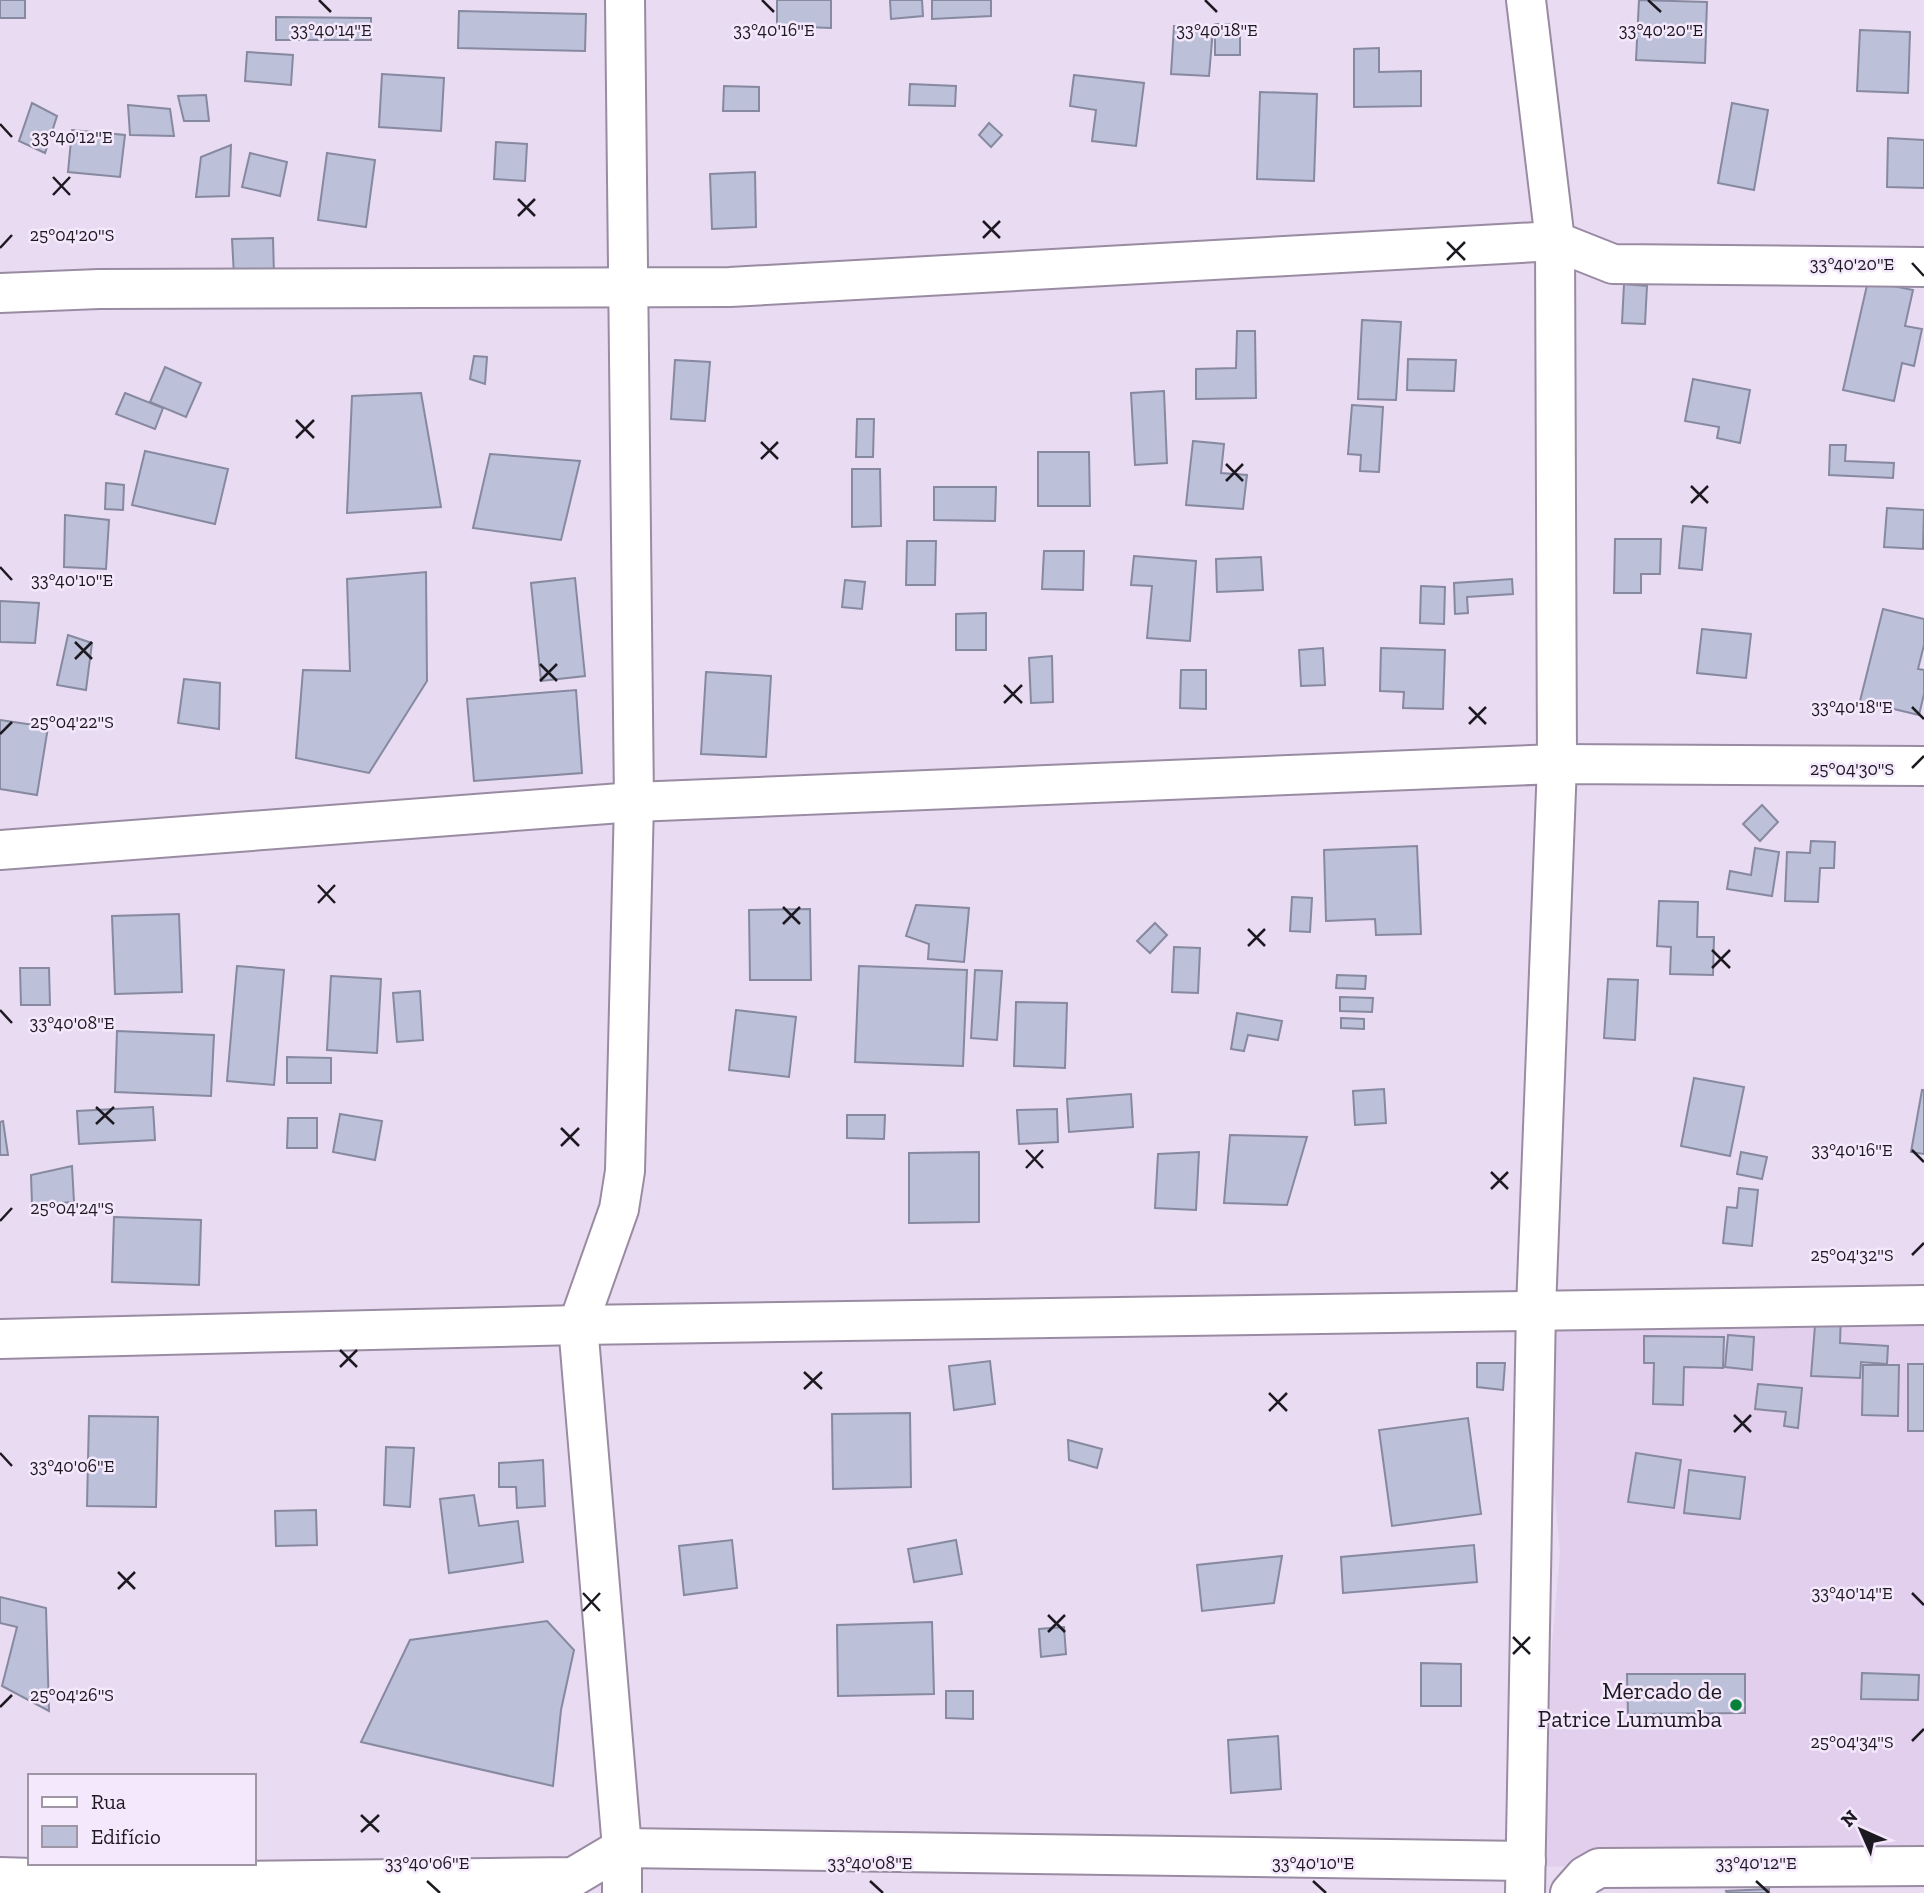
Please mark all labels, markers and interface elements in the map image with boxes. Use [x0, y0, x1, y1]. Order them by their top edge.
text: 33°40'14"E [291, 19, 371, 41]
text: 33°40'16"E [733, 19, 815, 41]
text: 33°40'18"E [1176, 19, 1258, 41]
text: 33°40'20"E [1619, 19, 1703, 41]
text: 33°40'12"E [32, 126, 112, 148]
text: 25°04'20"S [30, 224, 114, 246]
text: 33°40'20"E [1810, 253, 1894, 275]
text: 33°40'10"E [31, 569, 113, 591]
text: 33°40'18"E [1811, 696, 1893, 718]
text: 25°04'22"S [30, 711, 114, 733]
text: 25°04'30"S [1810, 758, 1894, 780]
text: 33°40'08"E [30, 1012, 114, 1034]
text: 33°40'16"E [1811, 1139, 1893, 1161]
text: 25°04'24"S [30, 1197, 114, 1219]
text: 25°04'32"S [1810, 1244, 1894, 1266]
text: 33°40'06"E [30, 1455, 114, 1477]
text: 33°40'14"E [1812, 1582, 1892, 1604]
place label: Mercado de Patrice Lumumba [1538, 1676, 1722, 1733]
text: 25°04'26"S [30, 1684, 114, 1706]
marker: Mercado de Patrice Lumumba [1728, 1697, 1744, 1713]
text: 25°04'34"S [1810, 1731, 1894, 1753]
legend [28, 1774, 256, 1865]
text: Rua [91, 1789, 126, 1814]
north arrow [1826, 1795, 1896, 1865]
text: N [1836, 1805, 1863, 1832]
text: Edifício [91, 1824, 161, 1849]
text: 33°40'06"E [385, 1852, 469, 1874]
text: 33°40'08"E [828, 1852, 912, 1874]
text: 33°40'10"E [1272, 1852, 1354, 1874]
text: 33°40'12"E [1716, 1852, 1796, 1874]

